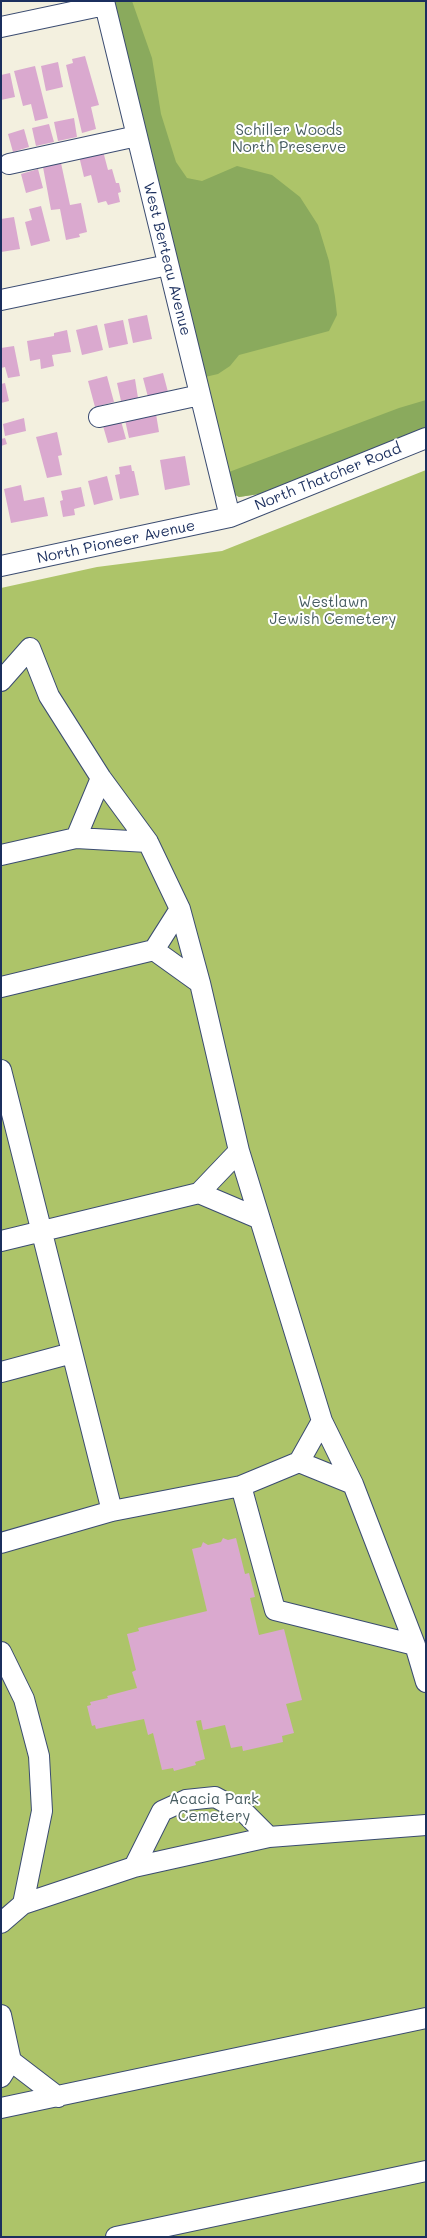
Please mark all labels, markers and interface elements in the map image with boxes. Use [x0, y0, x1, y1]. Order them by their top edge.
park label: Schiller Woods North Preserve [232, 121, 346, 156]
street label: West Berteau Avenue [139, 180, 195, 338]
street label: North Thatcher Road [252, 439, 404, 515]
street label: North Pioneer Avenue [35, 516, 197, 568]
park label: Westlawn Jewish Cemetery [270, 593, 396, 628]
park label: Acacia Park Cemetery [169, 1790, 259, 1825]

